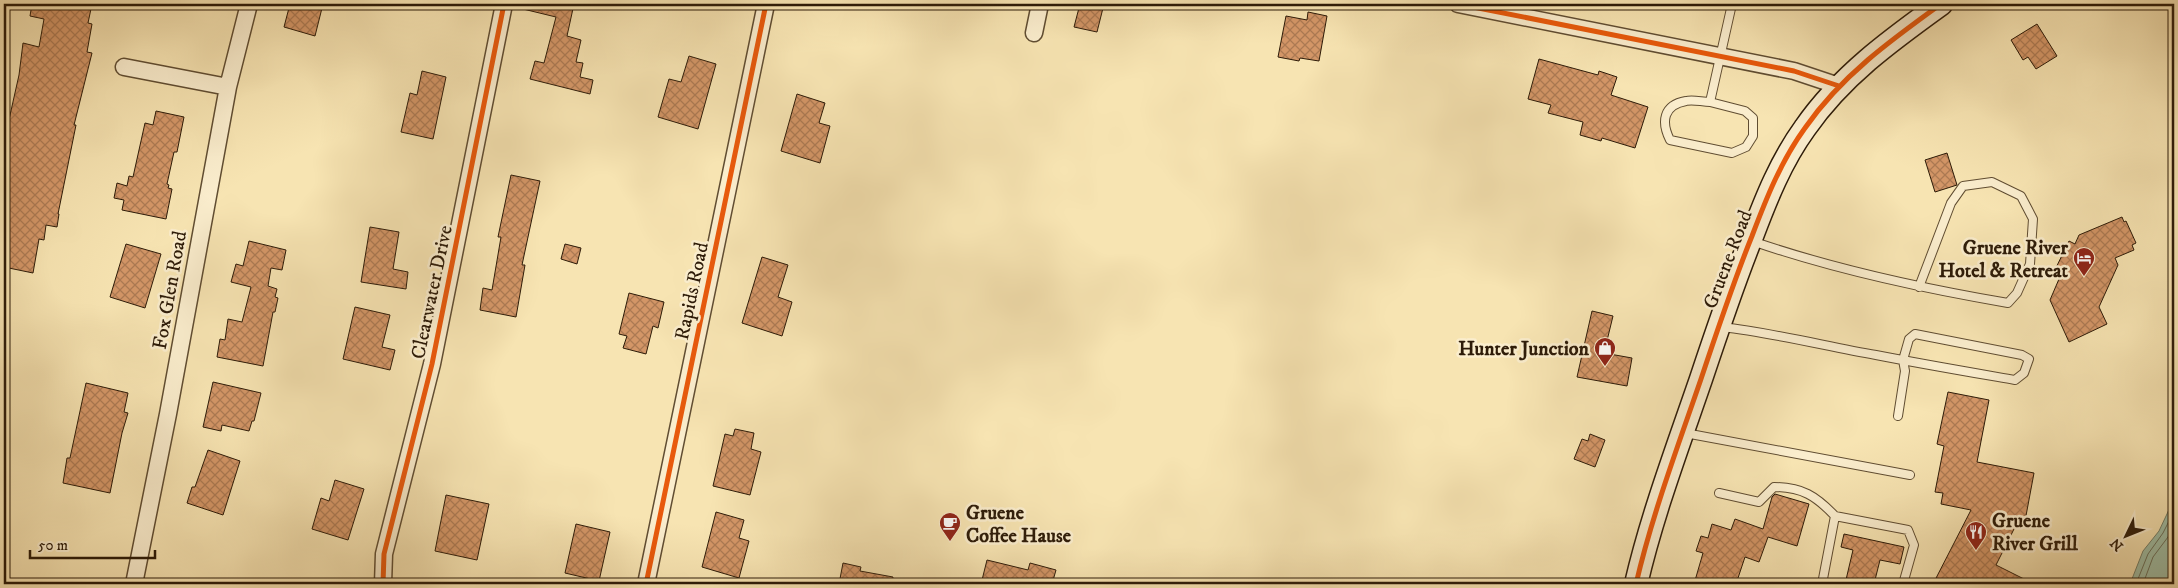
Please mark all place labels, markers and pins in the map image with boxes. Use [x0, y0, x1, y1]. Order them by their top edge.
place label: Gruene River Hotel & Retreat [1939, 236, 2069, 284]
hotel icon: Gruene River Hotel & Retreat [2072, 246, 2096, 277]
shop icon: Hunter Junction [1593, 336, 1617, 367]
place label: Hunter Junction [1458, 337, 1590, 362]
place label: Gruene Coffee Hause [966, 501, 1072, 549]
place label: Gruene River Grill [1992, 509, 2079, 557]
cafe icon: Gruene Coffee Hause [938, 511, 962, 542]
restaurant icon: Gruene River Grill [1964, 520, 1988, 551]

